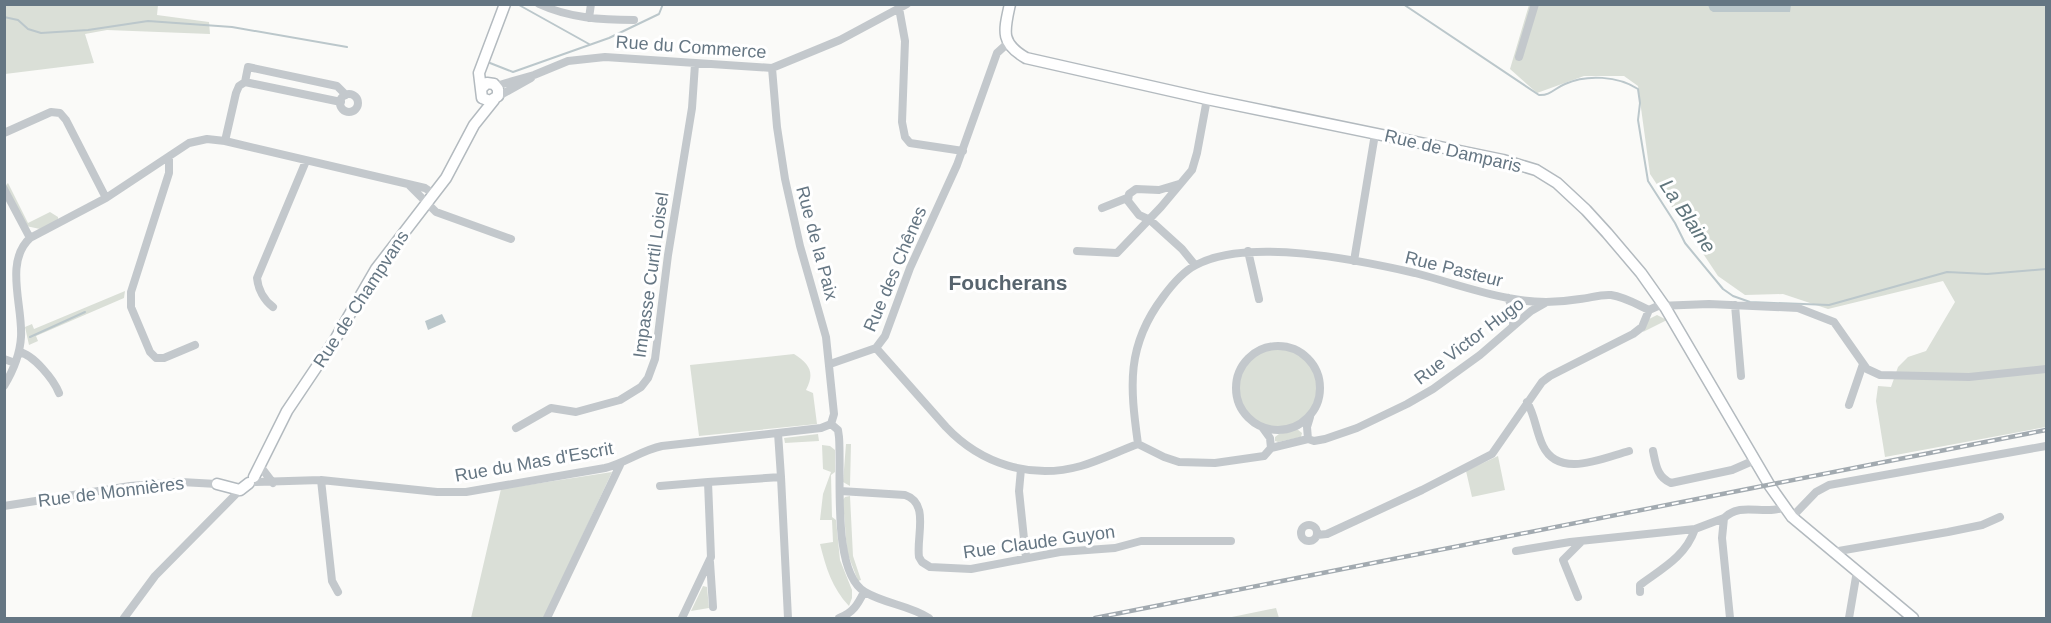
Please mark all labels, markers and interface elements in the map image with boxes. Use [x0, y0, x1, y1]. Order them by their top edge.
street label: Rue du Commerce [615, 32, 767, 62]
street label: Rue de Damparis [1383, 126, 1523, 176]
water label: La Blaine [1656, 175, 1720, 257]
street label: Rue de la Paix [792, 184, 842, 302]
street label: Impasse Curtil Loisel [629, 191, 673, 359]
street label: Rue des Chênes [860, 203, 930, 335]
street label: Rue de Champvans [309, 227, 413, 371]
street label: Rue Pasteur [1403, 247, 1505, 291]
district label: Foucherans [948, 271, 1068, 294]
street label: Rue Victor Hugo [1410, 293, 1528, 389]
street label: Rue du Mas d'Escrit [453, 438, 615, 486]
street label: Rue de Monnières [37, 473, 185, 511]
street label: Rue Claude Guyon [962, 521, 1116, 563]

